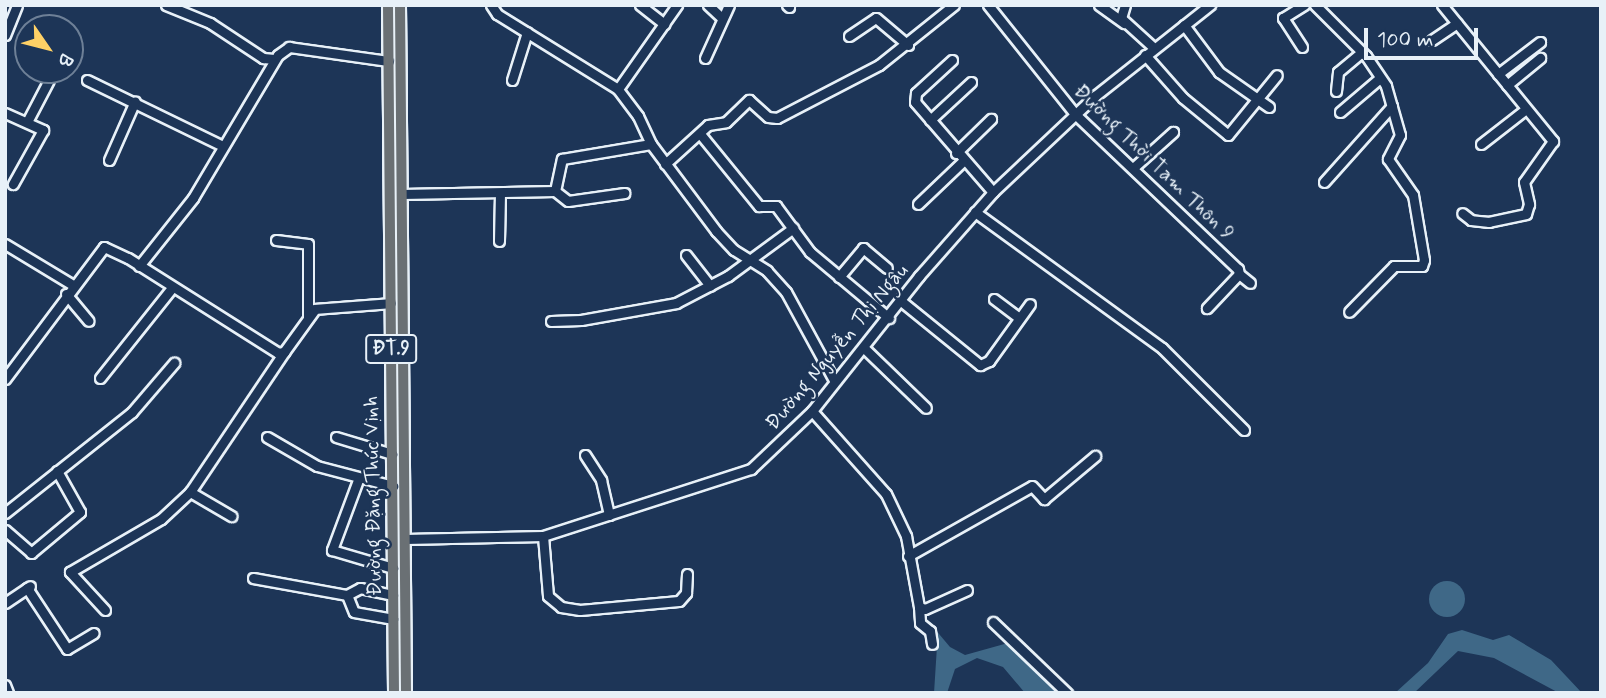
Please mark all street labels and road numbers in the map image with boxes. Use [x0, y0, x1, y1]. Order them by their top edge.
street label: Đường Thời Tam Thôn 9 [1070, 80, 1238, 244]
street label: Đường Nguyễn Thị Ngâu [760, 259, 914, 435]
road number: ĐT.9 [365, 334, 417, 364]
street label: Đường Đặng Thúc Vịnh [359, 396, 387, 596]

